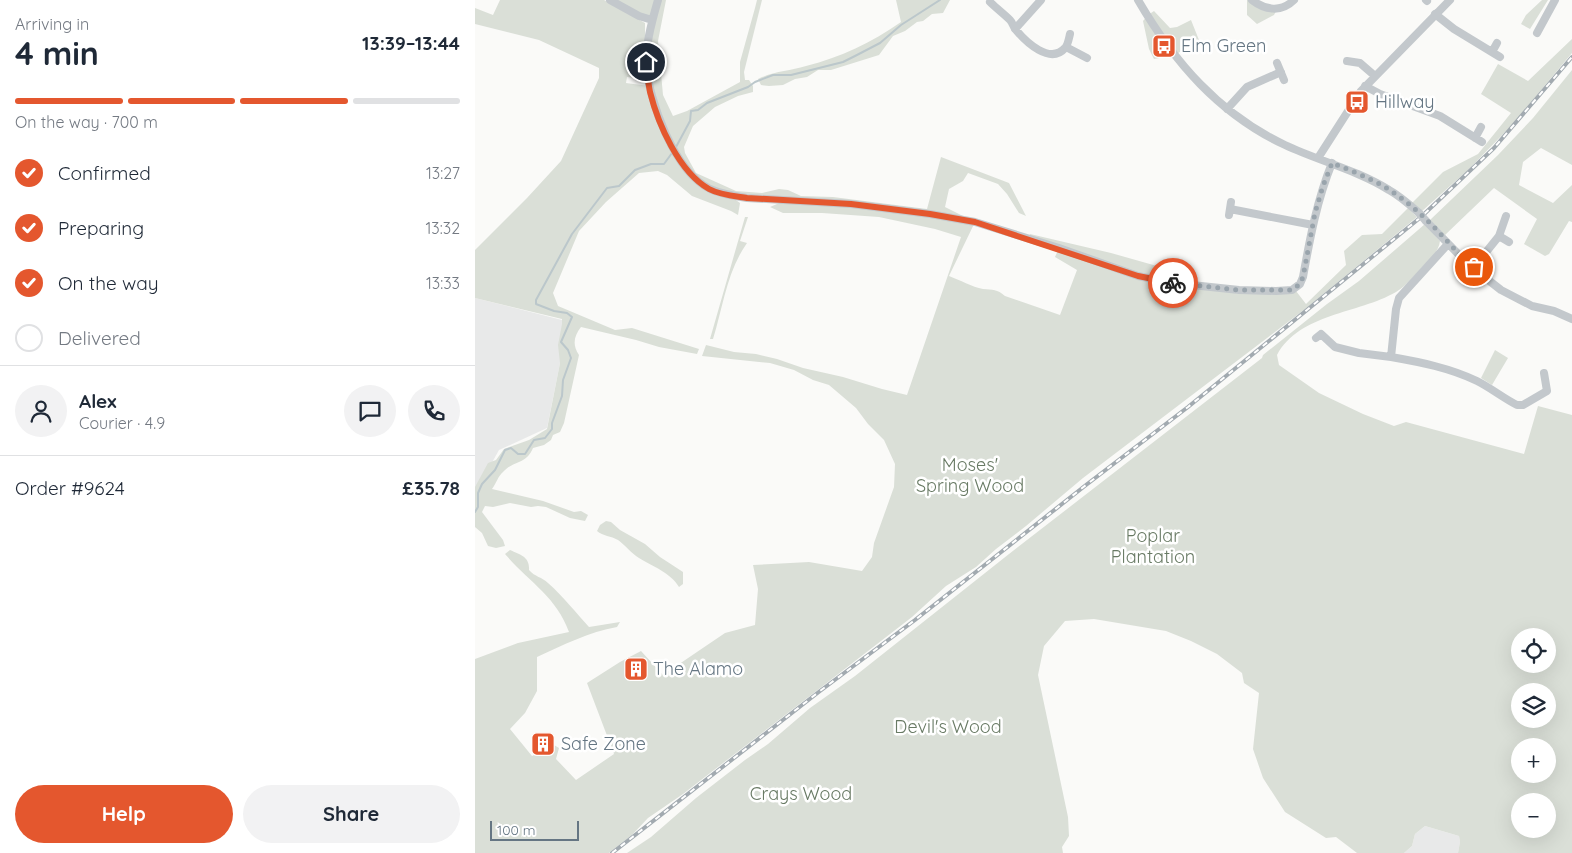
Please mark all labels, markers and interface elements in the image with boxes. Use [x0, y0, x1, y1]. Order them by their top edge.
text: Arriving in [15, 14, 89, 34]
text: 13:39–13:44 [362, 31, 460, 55]
text: 4 min [15, 33, 99, 73]
bus stop icon: Elm Green [1151, 33, 1177, 59]
place label: Elm Green [1181, 34, 1266, 57]
pin [625, 41, 667, 83]
icon: home [632, 48, 660, 76]
bus stop icon: Hillway [1344, 89, 1370, 115]
place label: Hillway [1375, 90, 1435, 113]
text: On the way · 700 m [15, 112, 158, 132]
icon: check [15, 159, 43, 187]
text: Confirmed [58, 161, 151, 185]
text: 13:27 [426, 163, 460, 183]
icon: check [15, 214, 43, 242]
text: Preparing [58, 216, 144, 240]
text: 13:32 [425, 218, 460, 238]
pin [1453, 246, 1495, 288]
icon: bag [1460, 253, 1488, 281]
courier [1148, 258, 1198, 308]
icon: check [15, 269, 43, 297]
icon: bike [1159, 269, 1187, 297]
text: On the way [58, 271, 159, 295]
text: 13:33 [426, 273, 460, 293]
text: Delivered [58, 326, 141, 350]
button: person [15, 385, 67, 437]
button: chat [344, 385, 396, 437]
button: phone [408, 385, 460, 437]
text: Alex [79, 389, 117, 413]
text: Courier · 4.9 [79, 413, 165, 433]
park label: Moses' Spring Wood [916, 453, 1024, 497]
text: Order #9624 [15, 476, 125, 500]
text: £35.78 [402, 476, 460, 500]
park label: Poplar Plantation [1111, 524, 1195, 568]
map controls [1511, 628, 1556, 838]
button: locate [1511, 628, 1556, 673]
building icon: The Alamo [623, 656, 649, 682]
place label: The Alamo [653, 657, 743, 680]
button: layers [1511, 683, 1556, 728]
park label: Devil's Wood [894, 715, 1002, 738]
building icon: Safe Zone [530, 731, 556, 757]
place label: Safe Zone [561, 732, 646, 755]
button: + [1511, 738, 1556, 783]
park label: Crays Wood [750, 782, 852, 805]
button: Help [15, 785, 233, 843]
button: Share [243, 785, 460, 843]
button: − [1511, 793, 1556, 838]
scale bar [490, 818, 579, 841]
text: 100 m [497, 821, 535, 839]

